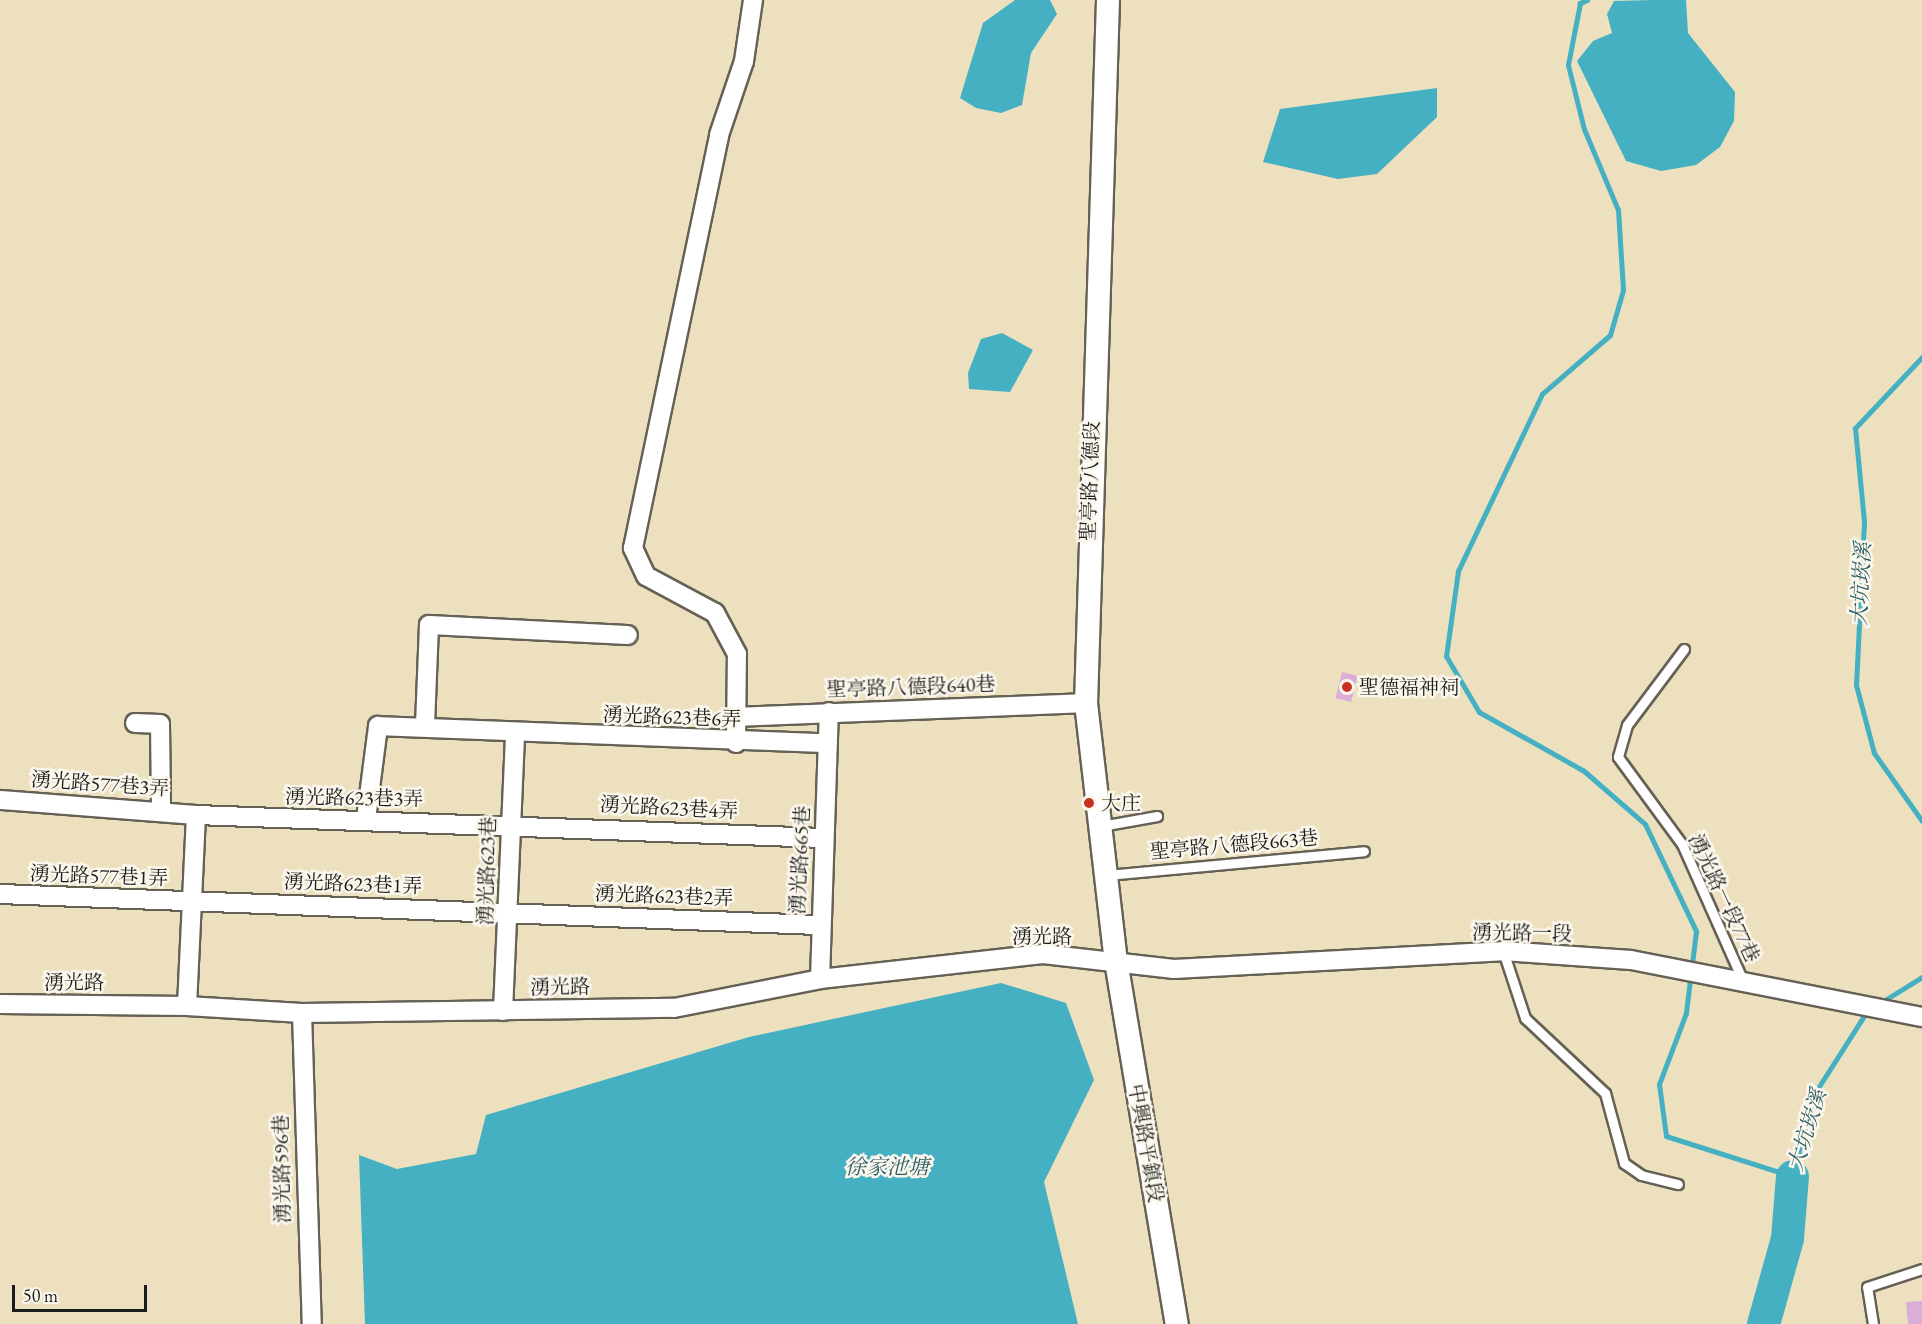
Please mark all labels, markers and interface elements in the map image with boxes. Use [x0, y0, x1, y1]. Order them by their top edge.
street label: 聖亭路八德段 [1076, 421, 1104, 541]
water label: 大坑崁溪 [1846, 541, 1876, 627]
street label: 聖亭路八德段640巷 [826, 672, 996, 702]
place label: 聖德福神祠 [1359, 675, 1459, 699]
marker: 聖德福神祠 [1340, 680, 1354, 694]
street label: 湧光路623巷6弄 [602, 703, 742, 731]
street label: 湧光路577巷3弄 [30, 767, 170, 801]
street label: 湧光路623巷3弄 [285, 785, 423, 811]
place label: 大庄 [1101, 791, 1141, 815]
street label: 湧光路623巷4弄 [599, 792, 739, 824]
marker: 大庄 [1082, 796, 1096, 810]
street label: 湧光路665巷 [785, 805, 815, 915]
street label: 湧光路623巷 [473, 816, 501, 926]
street label: 聖亭路八德段663巷 [1149, 826, 1319, 864]
street label: 湧光路一段77巷 [1684, 830, 1764, 966]
street label: 湧光路577巷1弄 [29, 862, 169, 890]
street label: 湧光路623巷1弄 [283, 870, 423, 898]
street label: 湧光路623巷2弄 [594, 882, 734, 910]
street label: 湧光路一段 [1472, 920, 1572, 946]
street label: 湧光路 [1012, 924, 1072, 948]
street label: 湧光路 [44, 970, 104, 994]
street label: 湧光路 [530, 974, 590, 1000]
street label: 中興路平鎮段 [1124, 1082, 1168, 1204]
water label: 大坑崁溪 [1783, 1086, 1831, 1174]
street label: 湧光路596巷 [269, 1114, 295, 1224]
water label: 徐家池塘 [845, 1154, 929, 1180]
scale bar [15, 1273, 150, 1311]
text: 50 m [23, 1284, 58, 1307]

